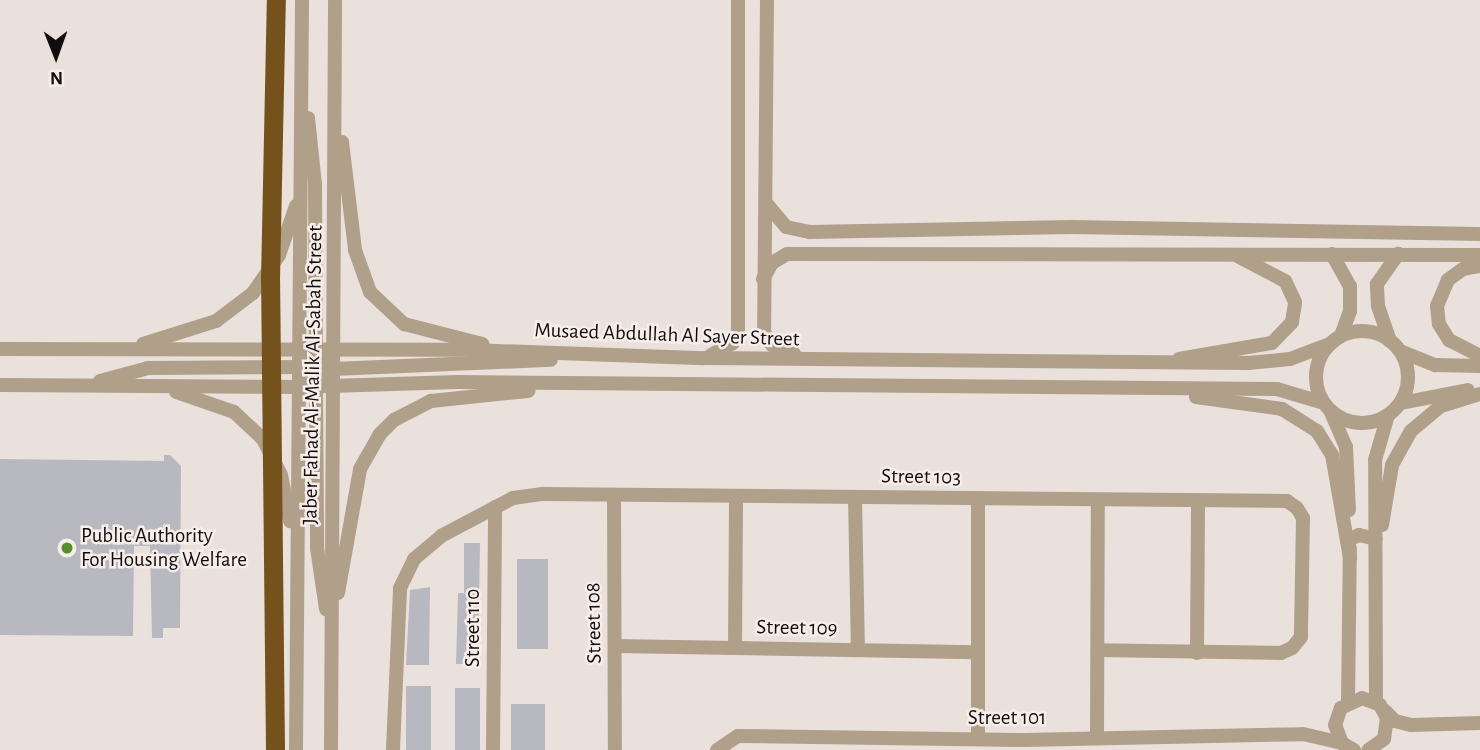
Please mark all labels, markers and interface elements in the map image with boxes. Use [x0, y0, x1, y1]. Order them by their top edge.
north arrow [21, 21, 91, 91]
text: N [50, 68, 63, 87]
street label: Jaber Fahad Al-Malik Al-Sabah Street [298, 225, 328, 525]
street label: Musaed Abdullah Al Sayer Street [534, 318, 800, 352]
street label: Street 103 [881, 464, 961, 490]
place label: Public Authority For Housing Welfare [81, 523, 247, 573]
marker: Public Authority For Housing Welfare [59, 540, 75, 556]
street label: Street 108 [581, 582, 607, 664]
street label: Street 110 [460, 589, 486, 667]
street label: Street 109 [756, 615, 838, 641]
street label: Street 101 [968, 705, 1046, 731]

